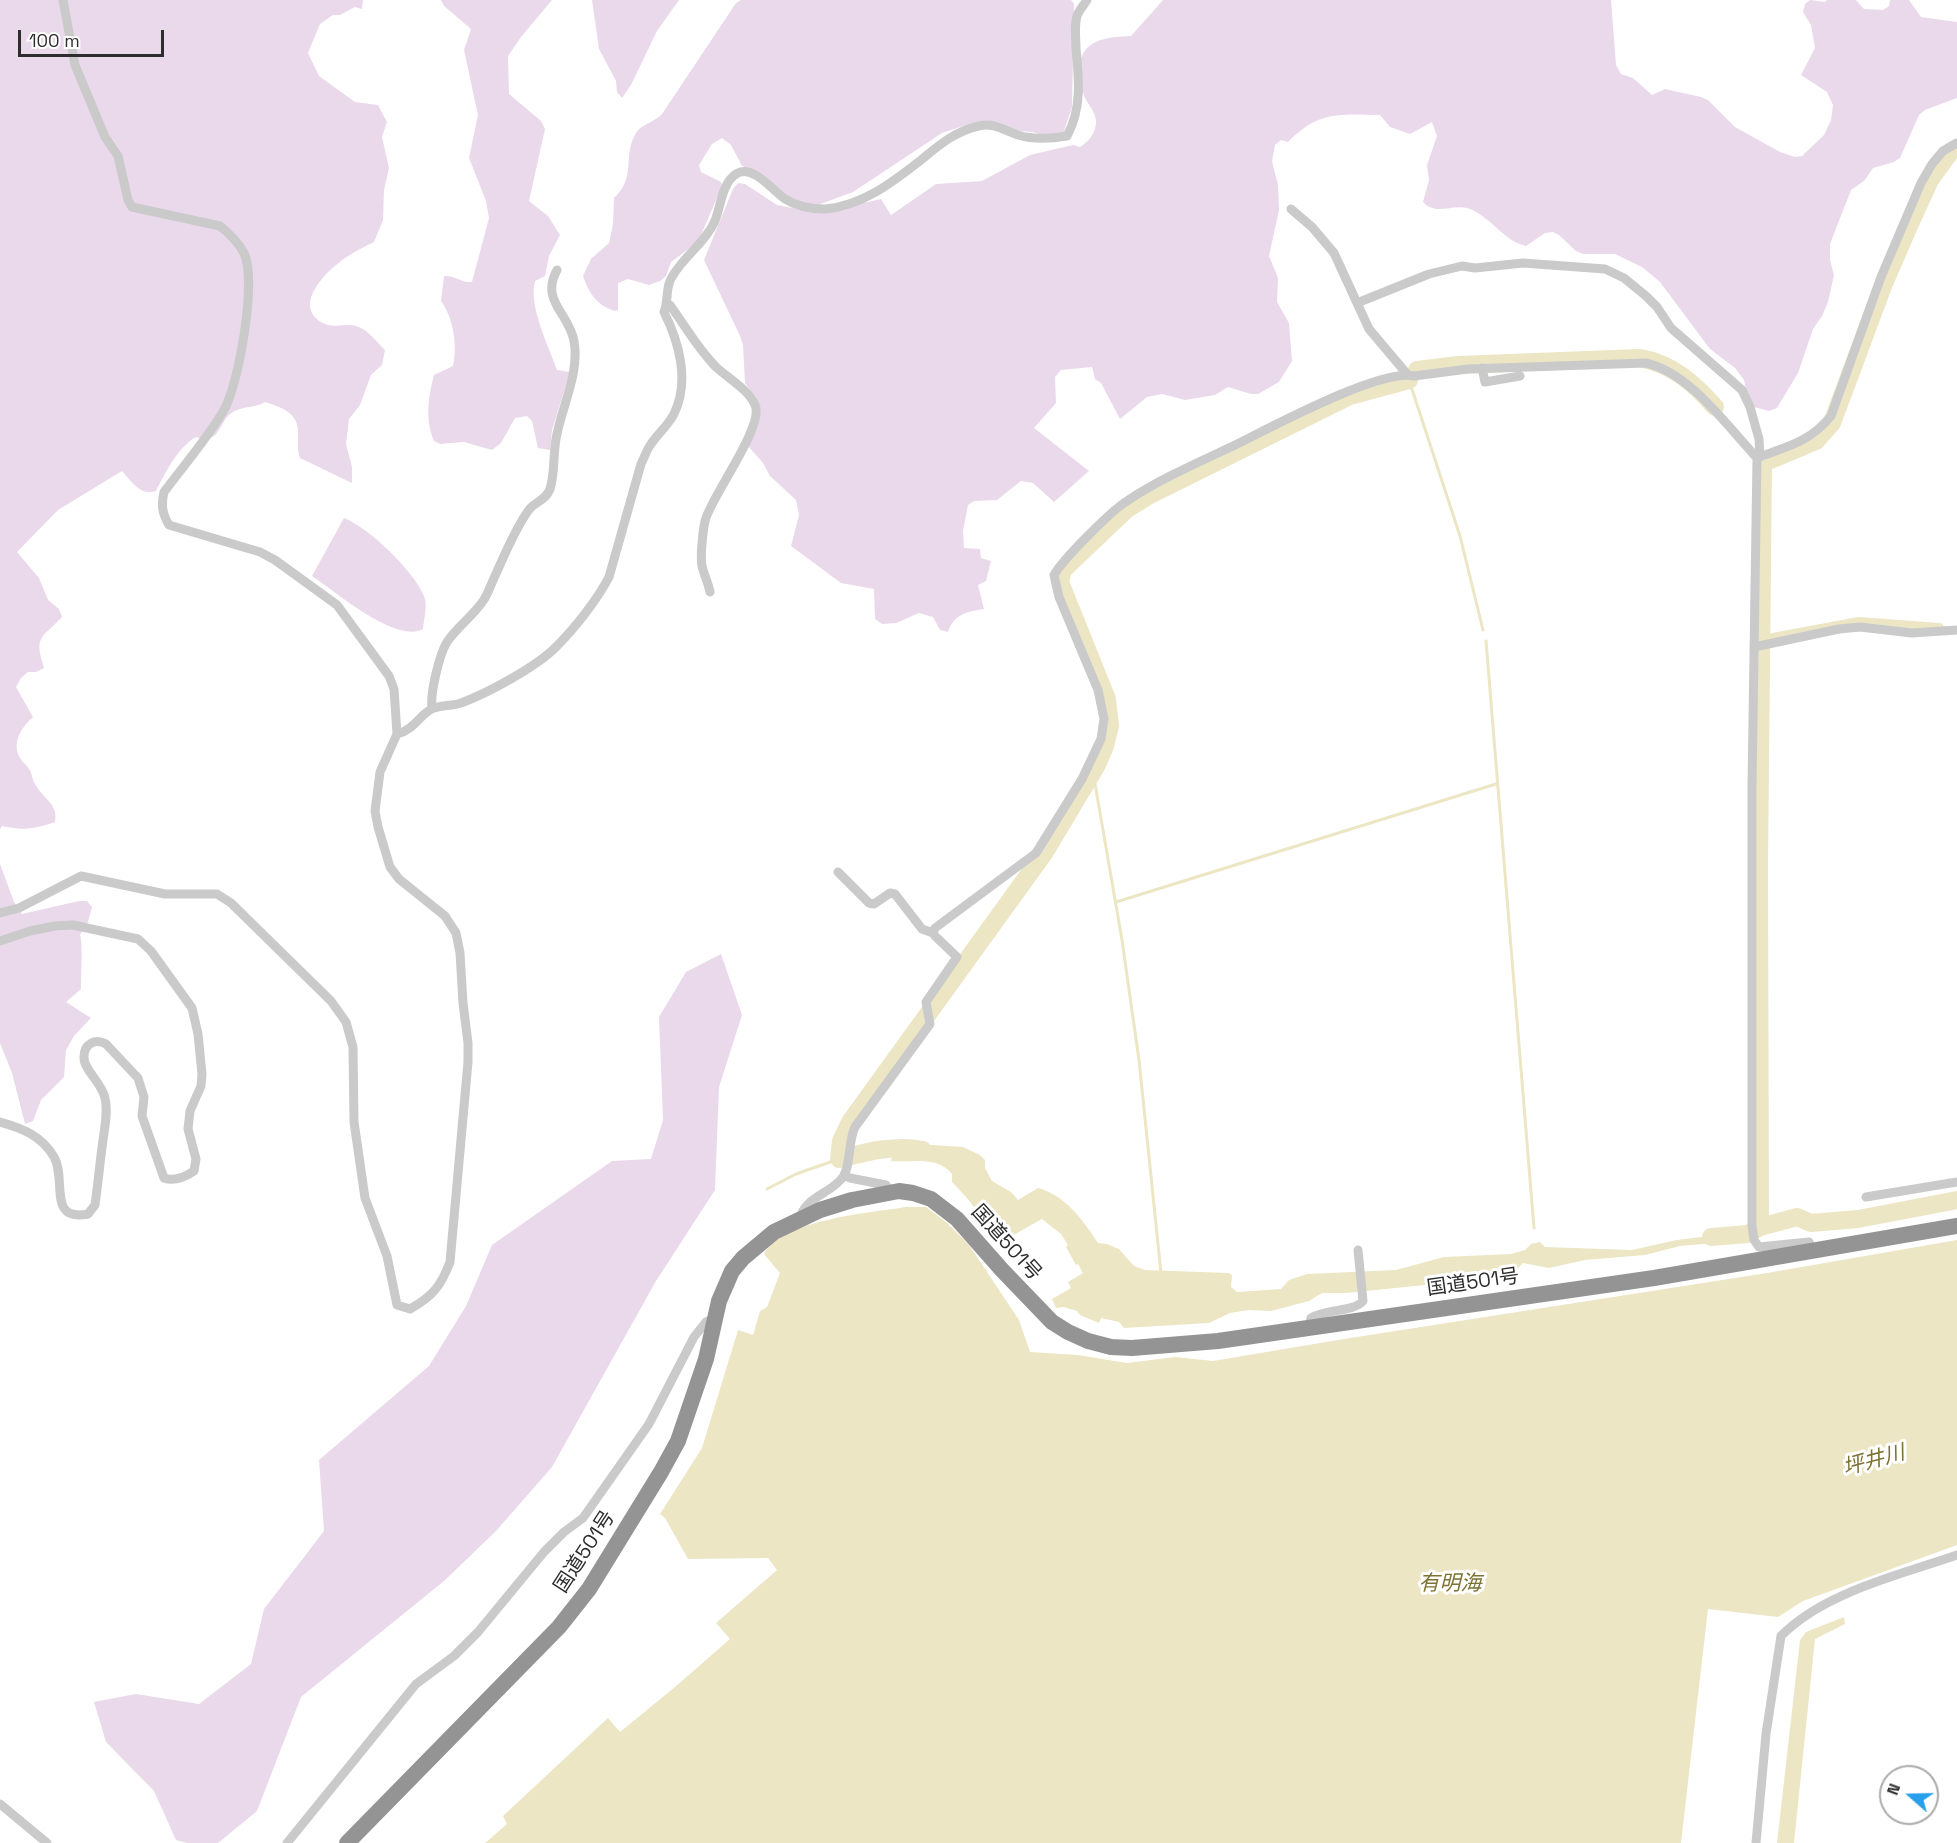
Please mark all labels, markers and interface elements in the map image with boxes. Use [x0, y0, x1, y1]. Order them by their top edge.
scale bar [21, 18, 166, 56]
text: 100 m [29, 29, 80, 52]
street label: 国道501号 [966, 1200, 1046, 1286]
street label: 国道501号 [1425, 1265, 1521, 1301]
water label: 坪井川 [1840, 1441, 1908, 1481]
street label: 国道501号 [550, 1506, 620, 1598]
water label: 有明海 [1419, 1571, 1481, 1597]
north arrow [1879, 1765, 1939, 1825]
text: N [1882, 1781, 1905, 1798]

